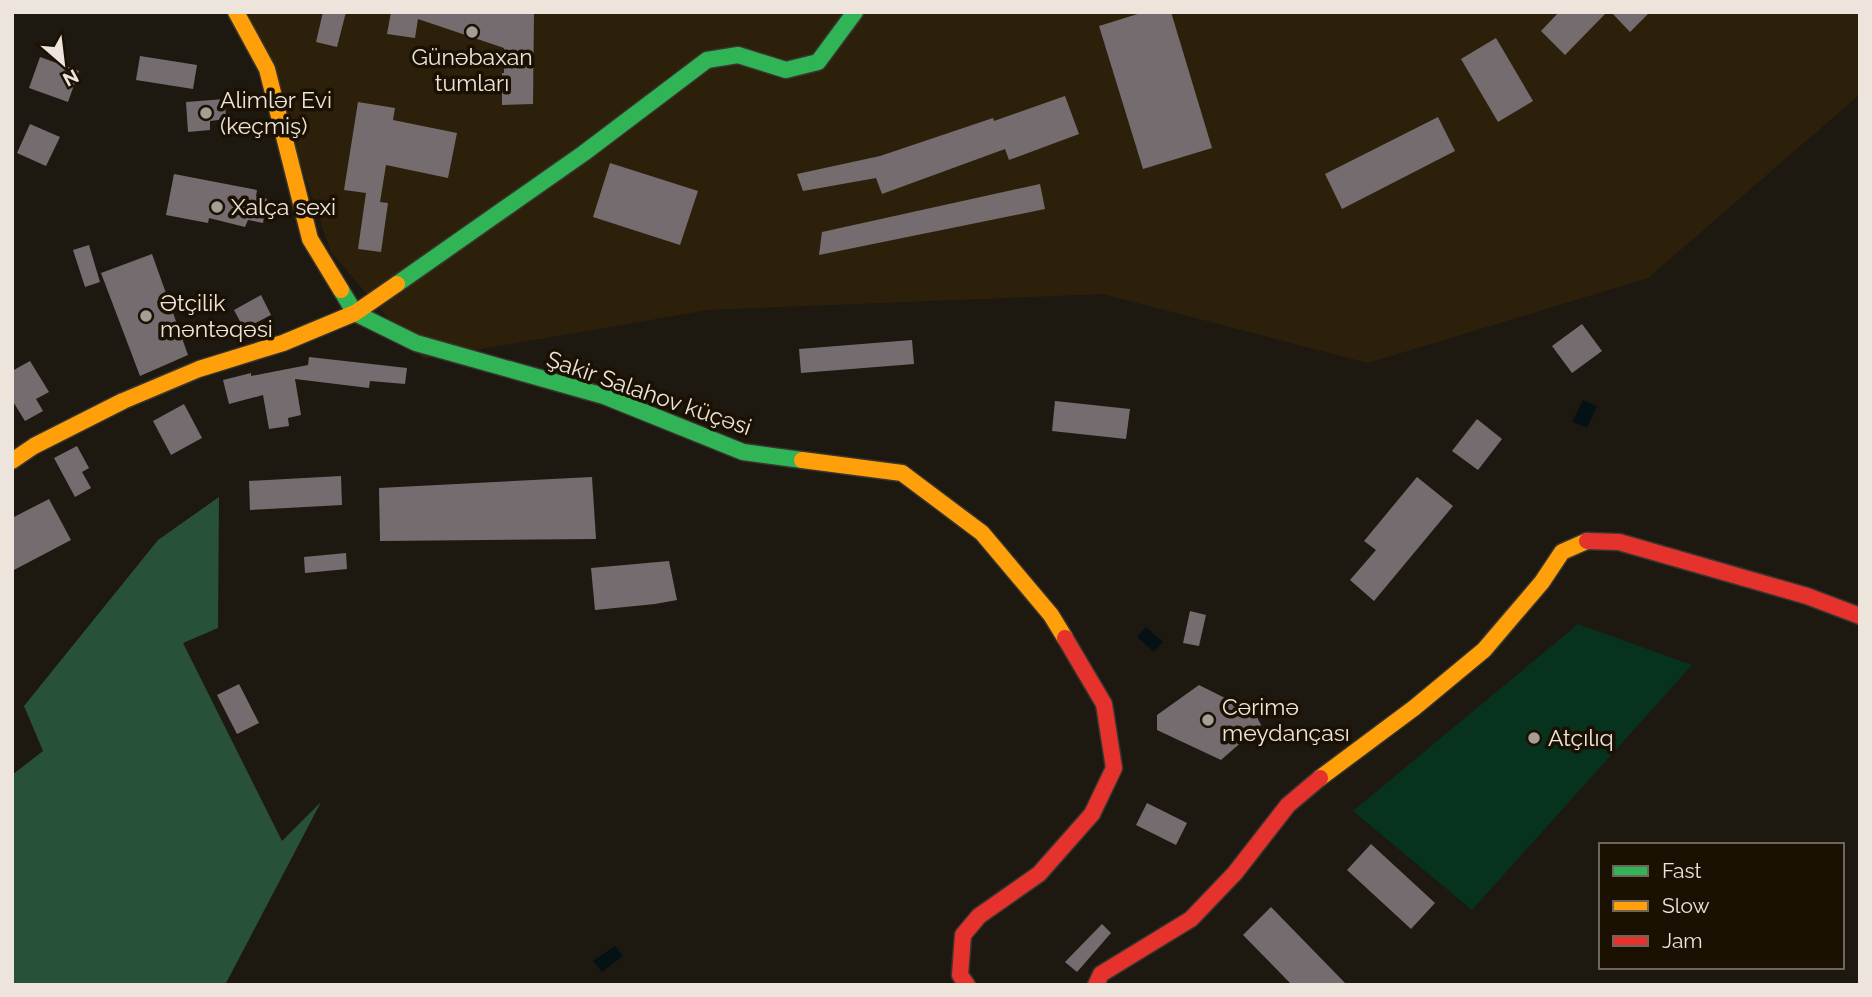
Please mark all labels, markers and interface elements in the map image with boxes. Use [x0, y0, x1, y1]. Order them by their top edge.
marker: Günəbaxan tumları [464, 24, 480, 40]
north arrow [28, 28, 98, 98]
place label: Günəbaxan tumları [411, 43, 533, 96]
text: N [59, 65, 83, 91]
place label: Alimlər Evi (keçmiş) [220, 86, 332, 139]
marker: Alimlər Evi (keçmiş) [198, 105, 214, 121]
place label: Xalça sexi [231, 193, 336, 220]
marker: Xalça sexi [209, 199, 225, 215]
place label: Ətçilik məntəqəsi [160, 289, 273, 342]
marker: Ətçilik məntəqəsi [138, 308, 154, 324]
street label: Şakir Salahov küçəsi [543, 345, 755, 440]
place label: Cərimə meydançası [1222, 693, 1350, 746]
marker: Cərimə meydançası [1200, 712, 1216, 728]
place label: Atçılıq [1548, 724, 1614, 751]
marker: Atçılıq [1526, 730, 1542, 746]
legend [1599, 843, 1844, 969]
text: Fast [1662, 858, 1702, 883]
text: Slow [1662, 893, 1710, 918]
text: Jam [1662, 928, 1703, 953]

